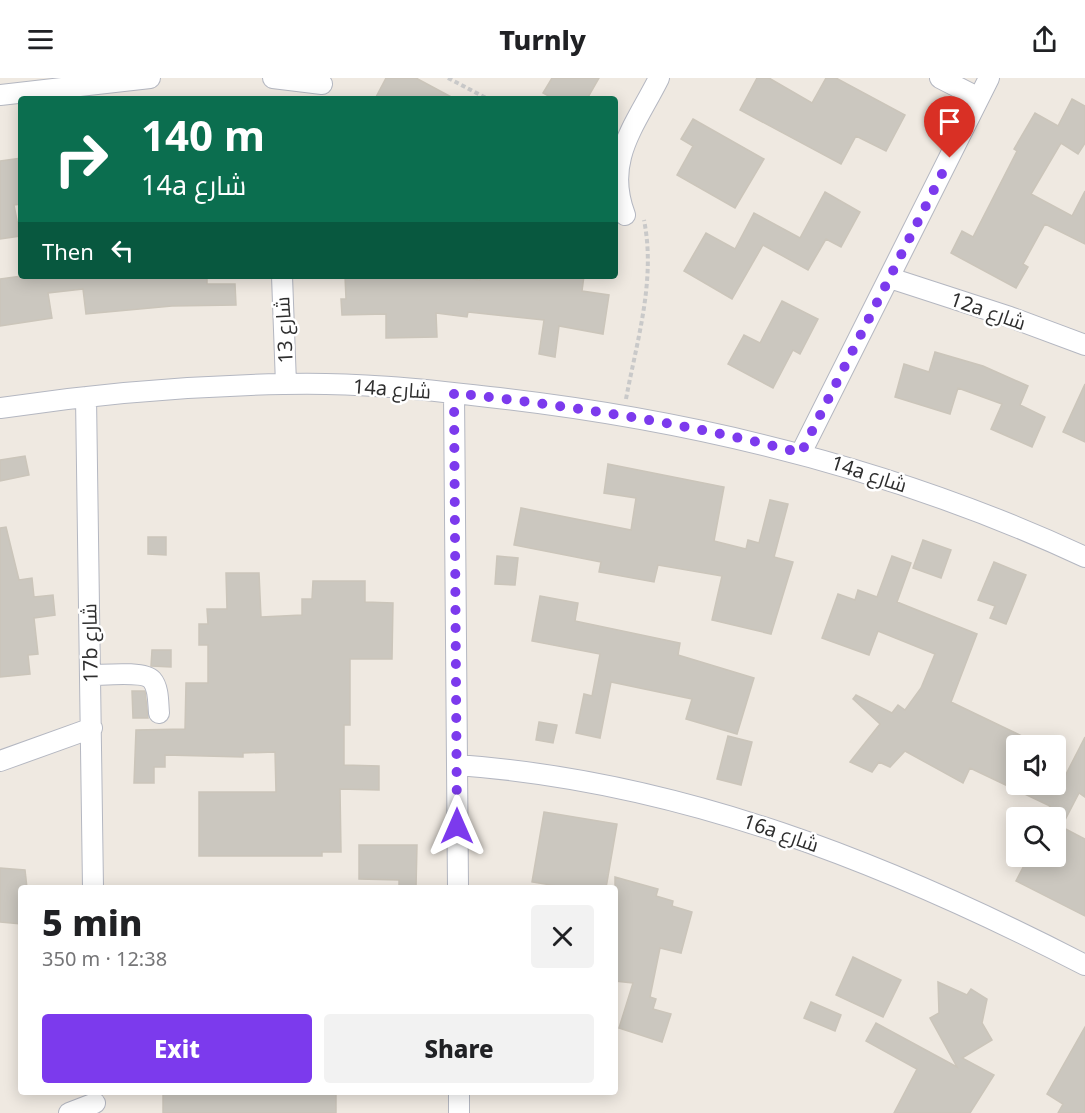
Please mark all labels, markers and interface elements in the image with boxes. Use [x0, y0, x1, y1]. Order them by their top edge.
text: Turnly [499, 21, 586, 58]
icon: menu [24, 23, 57, 56]
icon: share [1028, 23, 1061, 56]
pin [924, 96, 975, 158]
icon: arrive [933, 105, 966, 138]
text: 140 m [141, 106, 265, 163]
icon: right [42, 120, 120, 198]
text: 14a شارع [141, 166, 246, 203]
icon: left [106, 234, 139, 267]
text: Then [42, 236, 94, 266]
street label: 12a شارع [947, 285, 1029, 337]
street label: شارع 13 [268, 296, 300, 364]
street label: 14a شارع [352, 372, 432, 406]
street label: 14a شارع [828, 449, 910, 499]
street label: 17b شارع [75, 603, 105, 683]
map controls [1006, 735, 1066, 867]
button: sound [1006, 735, 1066, 795]
position arrow [425, 794, 489, 858]
street label: 16a شارع [740, 807, 822, 859]
button: search [1006, 807, 1066, 867]
text: 5 min [42, 898, 143, 947]
button: close [531, 905, 594, 968]
text: 350 m · 12:38 [42, 945, 167, 972]
button: Exit [42, 1014, 312, 1083]
button: Share [324, 1014, 594, 1083]

